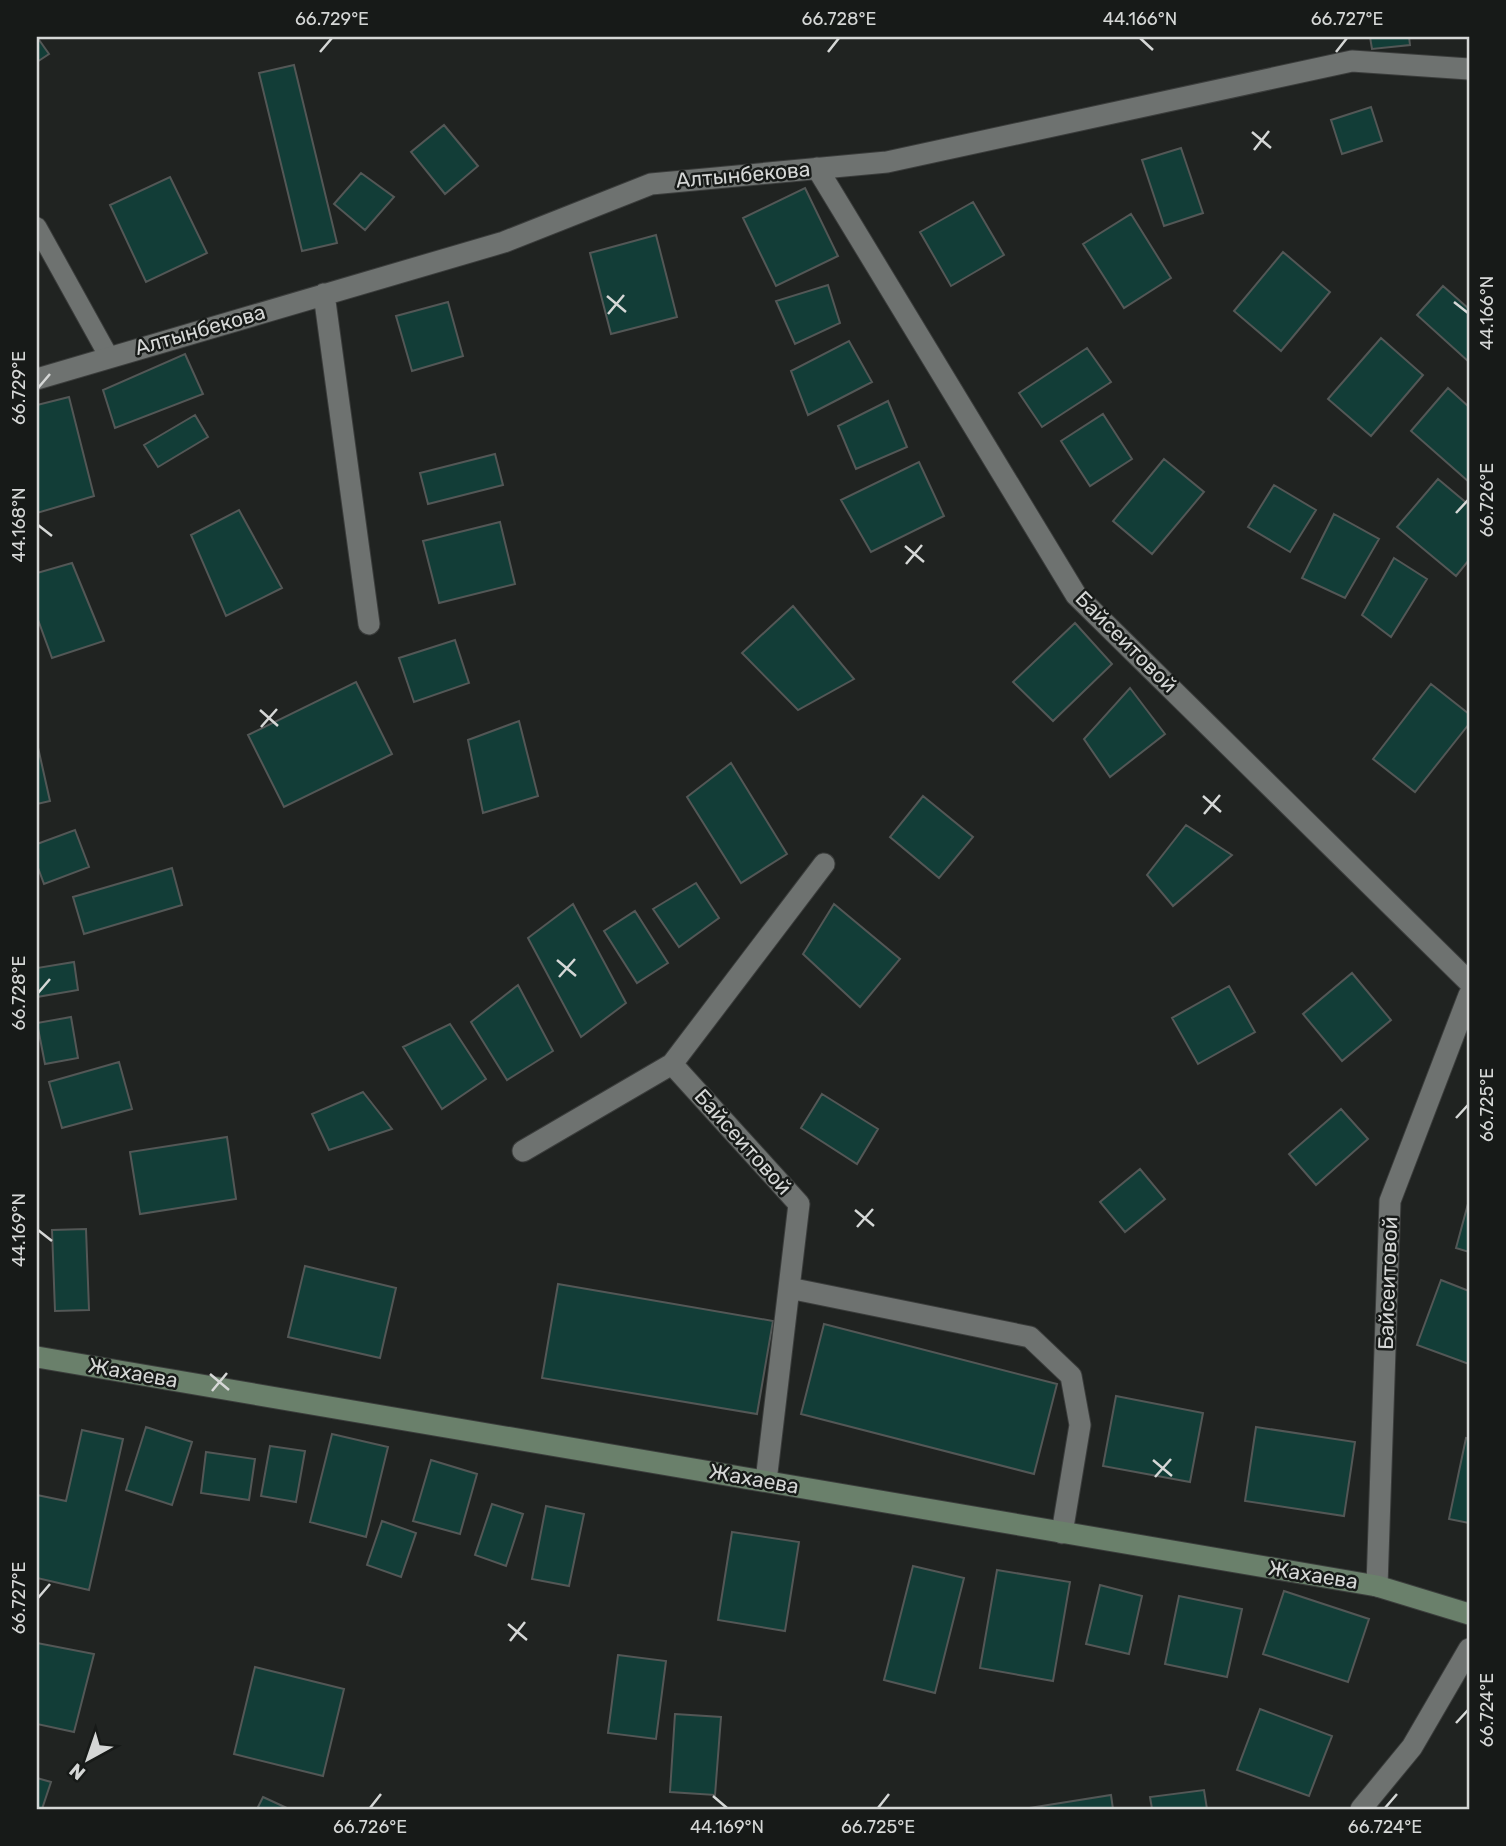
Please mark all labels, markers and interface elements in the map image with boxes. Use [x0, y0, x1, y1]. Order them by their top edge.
text: 66.729°E [295, 8, 369, 30]
text: 66.728°E [802, 8, 876, 30]
text: 44.166°N [1103, 8, 1177, 30]
text: 66.727°E [1311, 8, 1383, 30]
street label: Алтынбекова [675, 156, 811, 193]
text: 44.166°N [1476, 276, 1498, 350]
street label: Алтынбекова [132, 299, 268, 360]
text: 66.729°E [8, 351, 30, 425]
text: 66.726°E [1476, 463, 1498, 537]
text: 44.168°N [8, 488, 30, 562]
street label: Байсеитовой [1070, 586, 1182, 698]
text: 66.728°E [8, 956, 30, 1030]
text: 66.725°E [1476, 1068, 1498, 1142]
street label: Байсеитовой [689, 1084, 797, 1200]
text: 44.169°N [8, 1193, 30, 1267]
street label: Байсеитовой [1373, 1216, 1402, 1350]
street label: Жахаева [86, 1352, 180, 1393]
street label: Жахаева [707, 1458, 801, 1499]
street label: Жахаева [1266, 1555, 1360, 1594]
text: 66.727°E [8, 1562, 30, 1634]
text: 66.724°E [1476, 1673, 1498, 1747]
north arrow [52, 1724, 122, 1794]
text: N [65, 1758, 90, 1785]
text: 66.726°E [333, 1816, 407, 1838]
text: 44.169°N [690, 1816, 764, 1838]
text: 66.725°E [841, 1816, 915, 1838]
text: 66.724°E [1348, 1816, 1422, 1838]

